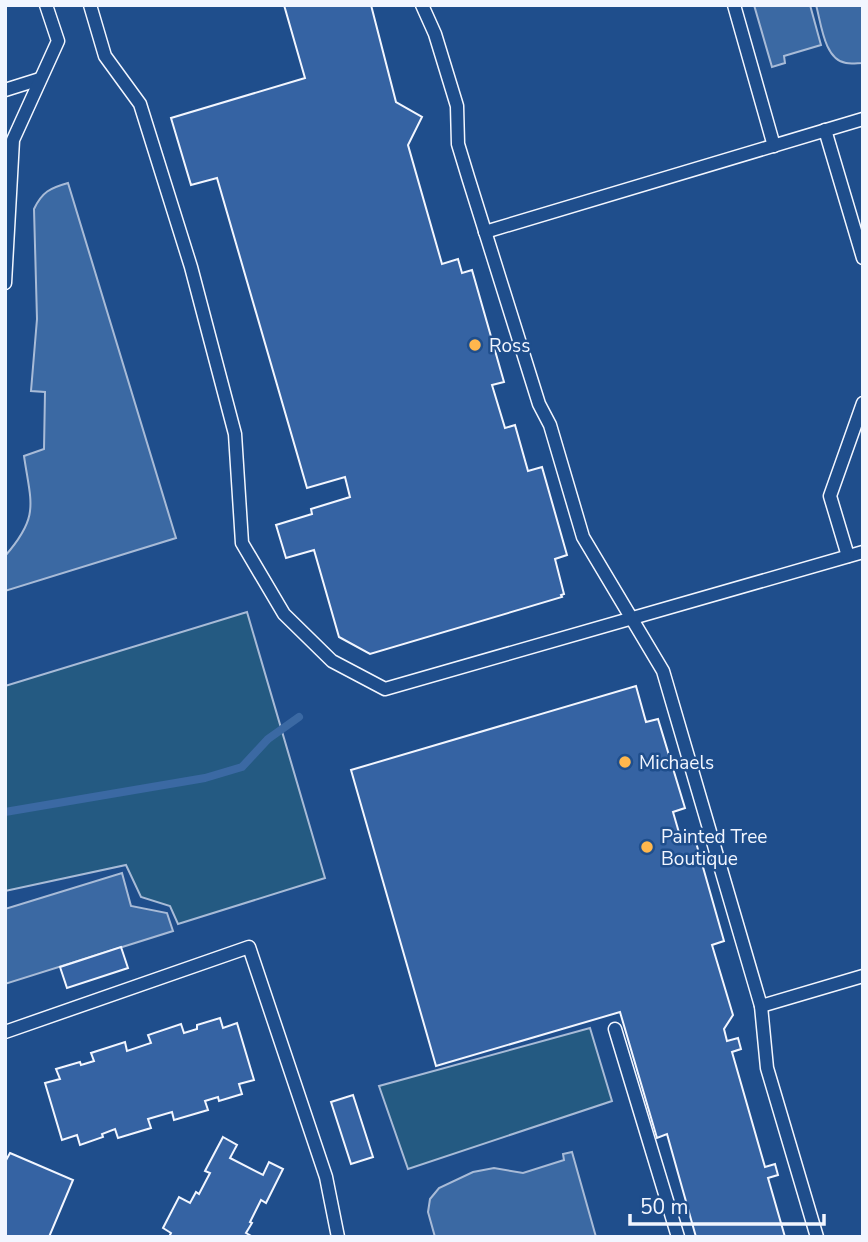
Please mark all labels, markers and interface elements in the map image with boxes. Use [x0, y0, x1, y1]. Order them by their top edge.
place label: Ross [489, 333, 530, 359]
marker: Ross [467, 337, 483, 353]
place label: Michaels [639, 750, 714, 776]
marker: Michaels [617, 754, 633, 770]
place label: Painted Tree Boutique [661, 824, 767, 872]
marker: Painted Tree Boutique [639, 839, 655, 855]
scale bar [630, 1182, 824, 1226]
text: 50 m [640, 1193, 689, 1221]

